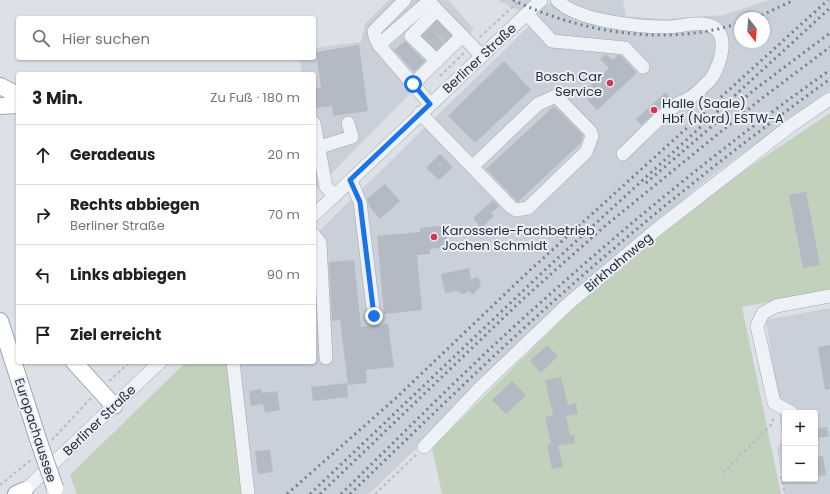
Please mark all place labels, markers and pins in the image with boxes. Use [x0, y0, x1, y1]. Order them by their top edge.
place label: Bosch Car Service [536, 67, 602, 101]
marker: Bosch Car Service [605, 78, 615, 88]
place label: Halle (Saale) Hbf (Nord) ESTW-A [662, 94, 784, 128]
marker: Halle (Saale) Hbf (Nord) ESTW-A [649, 105, 659, 115]
place label: Karosserie-Fachbetrieb Jochen Schmidt [442, 221, 595, 255]
marker: Karosserie-Fachbetrieb Jochen Schmidt [429, 232, 439, 242]

